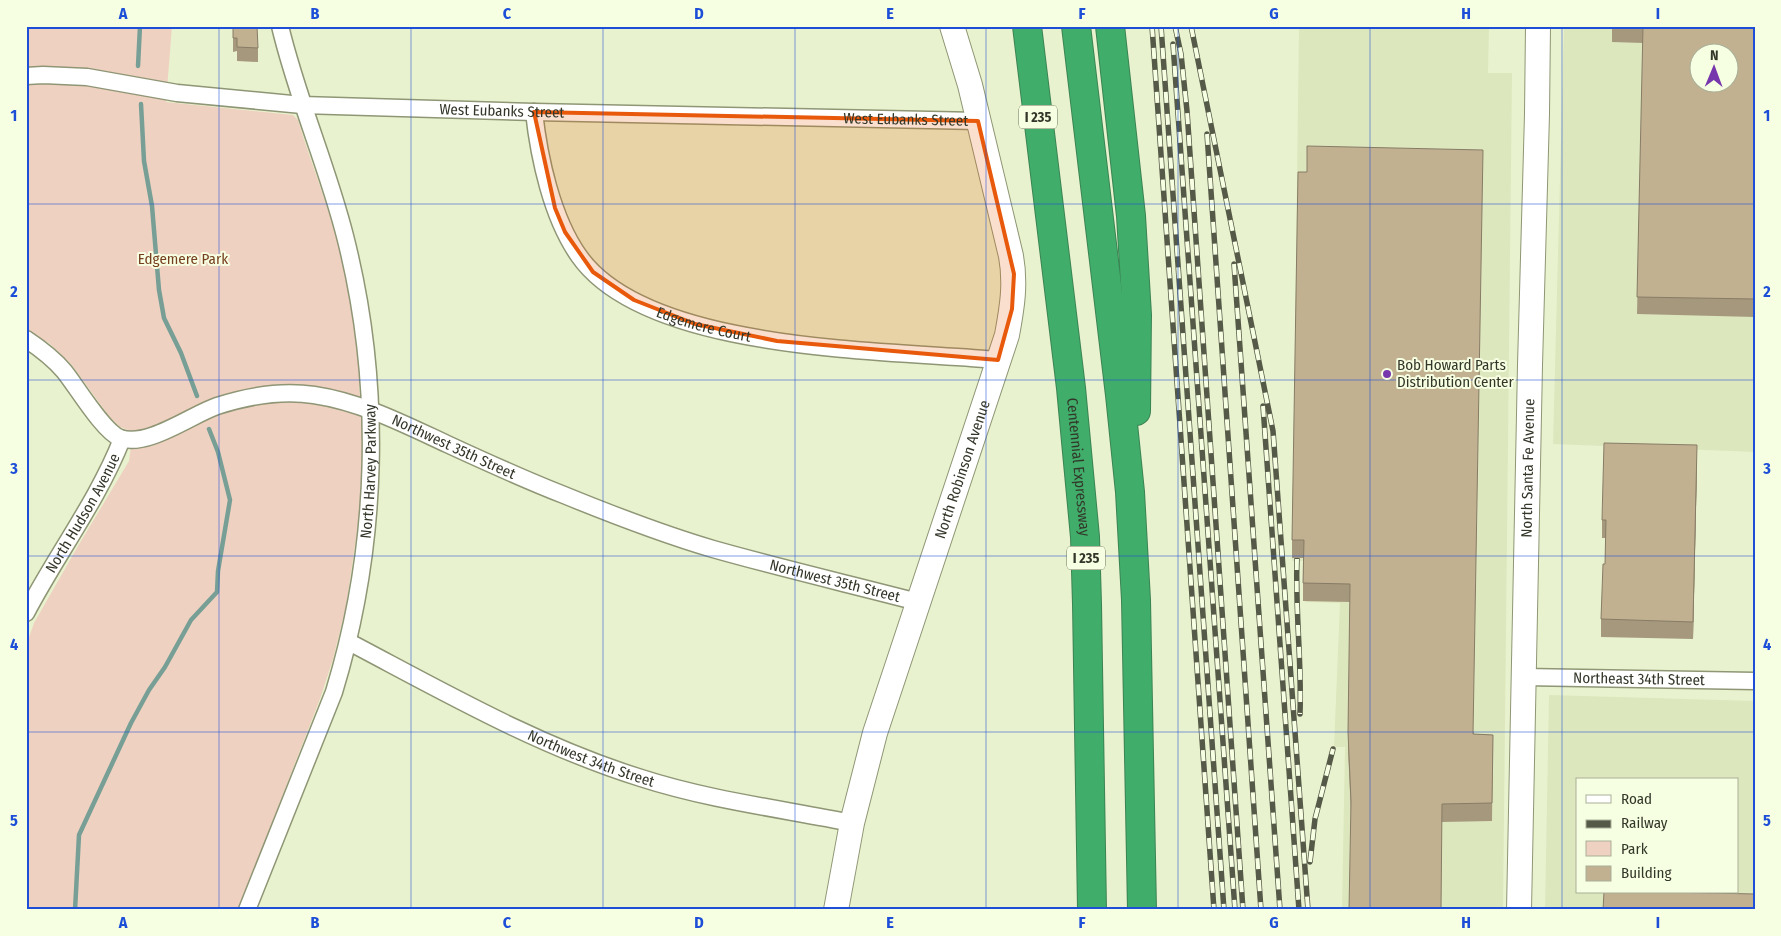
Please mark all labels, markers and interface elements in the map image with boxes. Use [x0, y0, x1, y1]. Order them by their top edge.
text: A [118, 4, 128, 23]
text: B [311, 4, 320, 23]
text: C [503, 4, 512, 23]
text: D [694, 4, 704, 23]
text: E [886, 4, 894, 23]
text: F [1078, 4, 1086, 23]
text: G [1269, 4, 1279, 23]
text: H [1461, 4, 1471, 23]
text: I [1656, 4, 1660, 23]
north arrow [1688, 42, 1738, 92]
text: N [1710, 47, 1719, 64]
street label: West Eubanks Street [439, 100, 565, 122]
road number: I 235 [1019, 105, 1057, 128]
text: 1 [11, 106, 17, 125]
text: 1 [1764, 106, 1770, 125]
street label: West Eubanks Street [843, 109, 968, 130]
park label: Edgemere Park [138, 250, 228, 268]
text: 2 [9, 282, 18, 301]
text: 2 [1762, 282, 1771, 301]
street label: Edgemere Court [654, 303, 752, 346]
place label: Bob Howard Parts Distribution Center [1397, 356, 1514, 391]
marker: Bob Howard Parts Distribution Center [1381, 368, 1393, 380]
street label: Centennial Expressway [1063, 397, 1094, 537]
street label: North Robinson Avenue [931, 398, 994, 541]
street label: North Santa Fe Avenue [1518, 398, 1538, 538]
street label: North Harvey Parkway [357, 403, 380, 539]
street label: Northwest 35th Street [389, 411, 518, 483]
street label: North Hudson Avenue [42, 451, 124, 576]
text: 3 [9, 459, 18, 478]
text: 3 [1762, 459, 1771, 478]
road number: I 235 [1067, 546, 1105, 570]
street label: Northwest 35th Street [768, 556, 902, 606]
text: 4 [10, 635, 18, 654]
text: 4 [1763, 635, 1771, 654]
street label: Northeast 34th Street [1573, 669, 1705, 689]
street label: Northwest 34th Street [525, 726, 657, 791]
legend [1576, 778, 1738, 894]
text: Road [1621, 790, 1652, 808]
text: 5 [10, 811, 18, 830]
text: 5 [1763, 811, 1771, 830]
text: Railway [1621, 814, 1668, 832]
text: Park [1621, 840, 1648, 858]
text: Building [1621, 864, 1672, 882]
text: A [118, 913, 128, 932]
text: B [311, 913, 320, 932]
text: C [503, 913, 512, 932]
text: D [694, 913, 704, 932]
text: E [886, 913, 894, 932]
text: F [1078, 913, 1086, 932]
text: G [1269, 913, 1279, 932]
text: H [1461, 913, 1471, 932]
text: I [1656, 913, 1660, 932]

